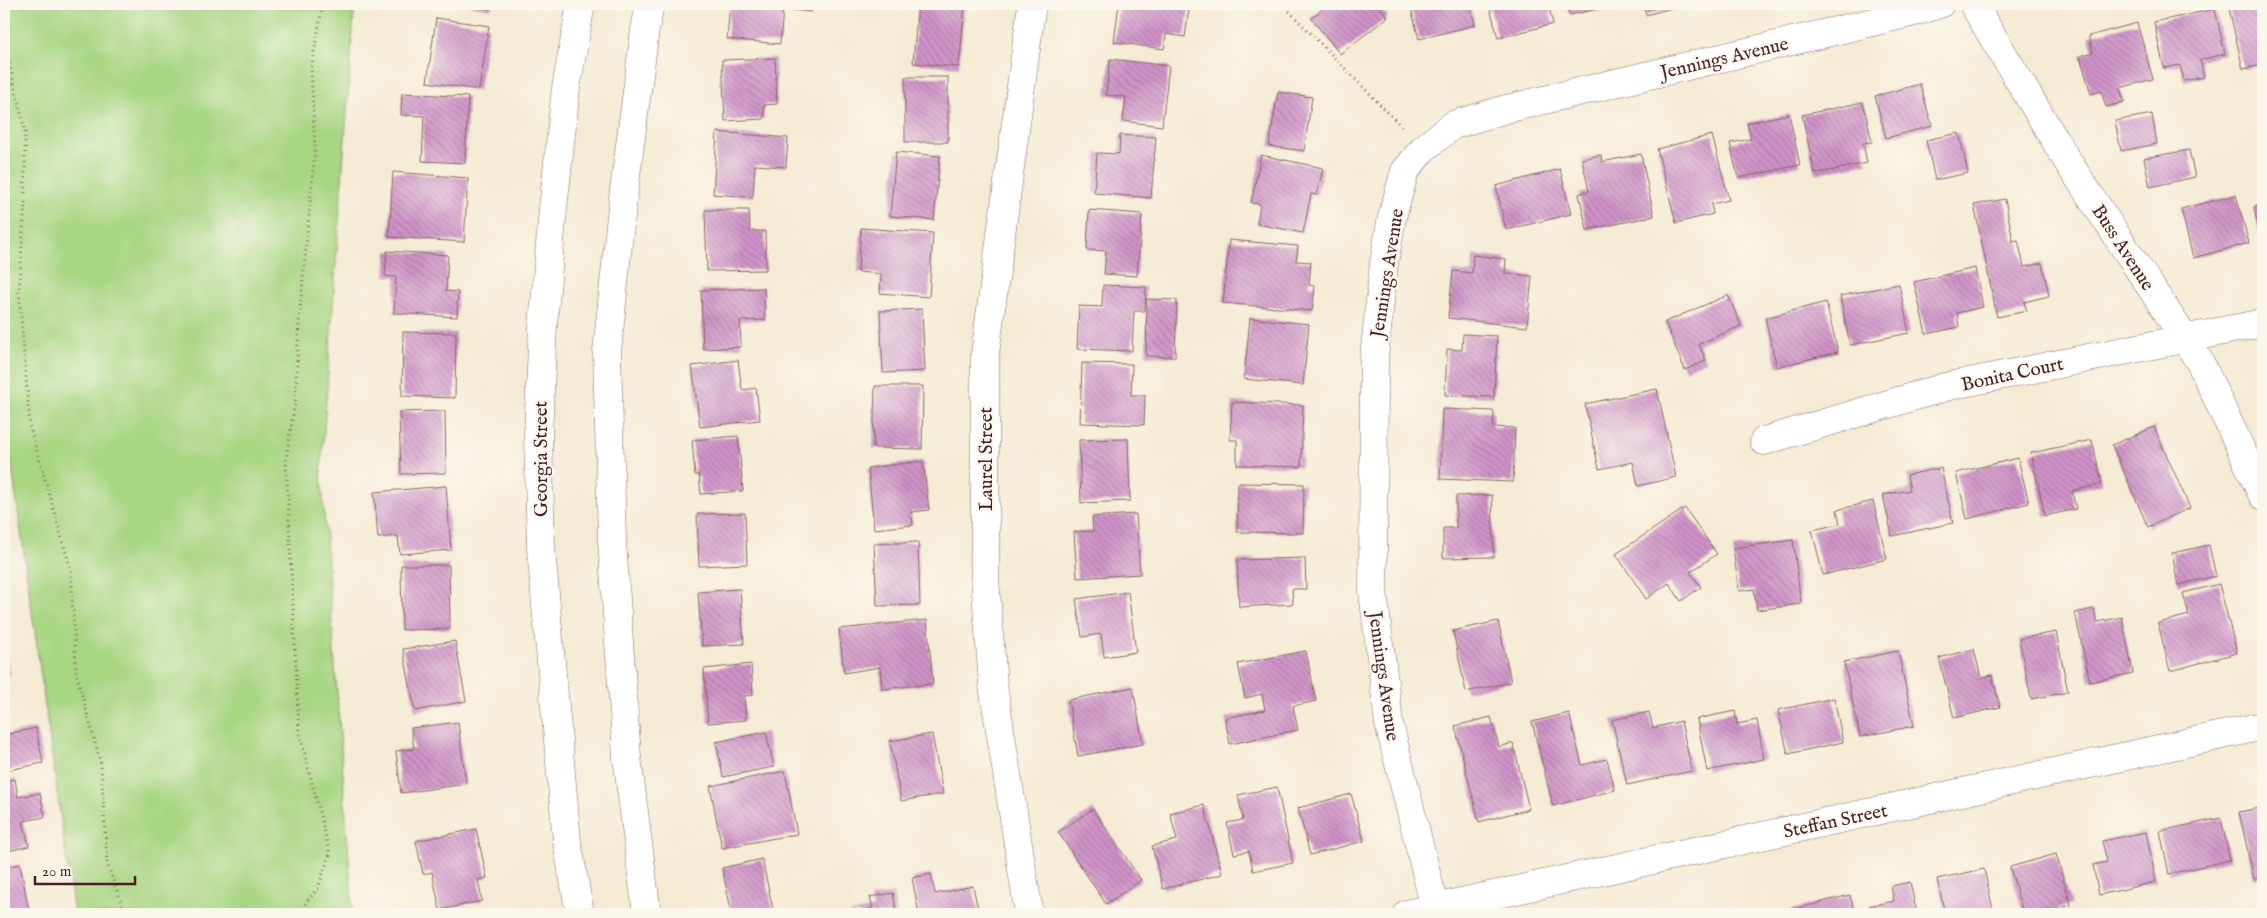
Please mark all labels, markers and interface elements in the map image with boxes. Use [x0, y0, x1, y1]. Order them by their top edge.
street label: Jennings Avenue [1656, 32, 1791, 86]
street label: Buss Avenue [2086, 200, 2159, 296]
street label: Jennings Avenue [1366, 207, 1410, 342]
street label: Bonita Court [1959, 352, 2066, 397]
street label: Georgia Street [530, 401, 554, 517]
street label: Laurel Street [975, 407, 999, 511]
street label: Jennings Avenue [1362, 608, 1404, 743]
street label: Steffan Street [1781, 799, 1890, 845]
scale bar [35, 853, 135, 885]
text: 20 m [42, 862, 72, 881]

